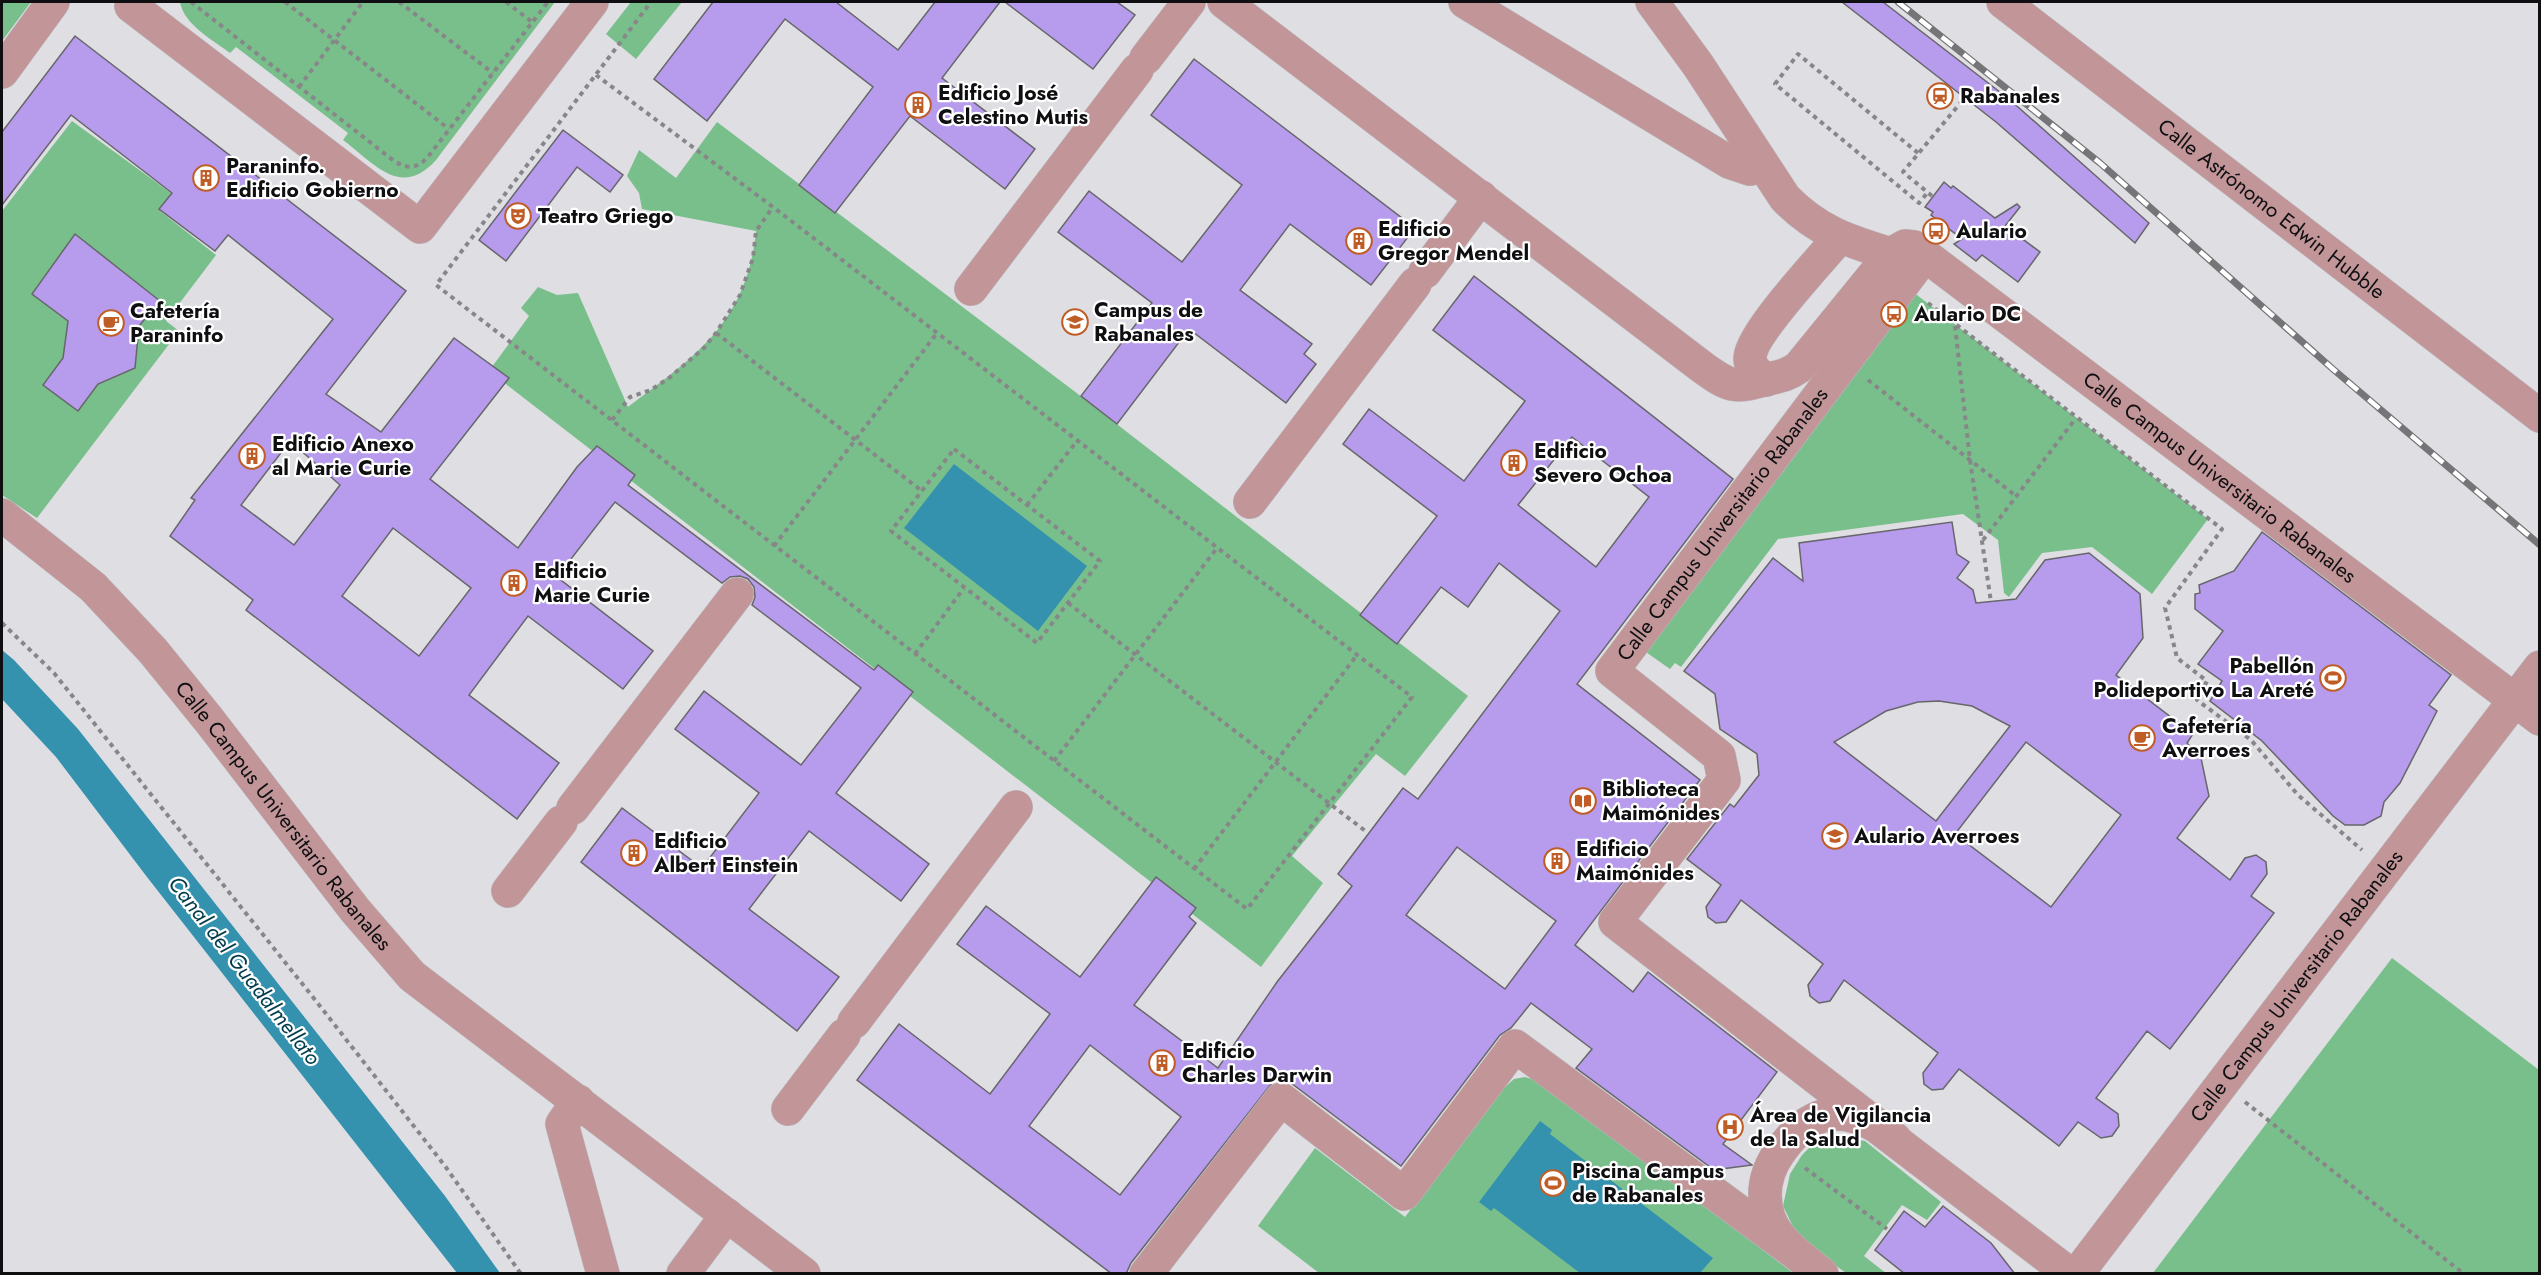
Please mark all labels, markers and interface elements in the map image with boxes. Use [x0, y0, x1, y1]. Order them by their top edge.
place label: Edificio José Celestino Mutis [938, 78, 1089, 132]
station icon: Rabanales [1925, 81, 1955, 111]
place label: Rabanales [1960, 81, 2060, 111]
building icon: Edificio José Celestino Mutis [903, 90, 933, 120]
street label: Calle Astrónomo Edwin Hubble [2151, 112, 2392, 306]
place label: Paraninfo. Edificio Gobierno [226, 151, 399, 205]
building icon: Paraninfo. Edificio Gobierno [191, 163, 221, 193]
theatre icon: Teatro Griego [503, 201, 533, 231]
place label: Teatro Griego [538, 201, 673, 231]
place label: Edificio Gregor Mendel [1378, 214, 1529, 268]
bus stop icon: Aulario [1921, 216, 1951, 246]
place label: Aulario [1955, 216, 2027, 246]
building icon: Edificio Gregor Mendel [1344, 226, 1374, 256]
place label: Campus de Rabanales [1094, 295, 1203, 349]
place label: Cafetería Paraninfo [130, 296, 223, 350]
bus stop icon: Aulario DC [1879, 299, 1909, 329]
place label: Aulario DC [1913, 299, 2021, 329]
school or university icon: Campus de Rabanales [1060, 307, 1090, 337]
cafe icon: Cafetería Paraninfo [96, 308, 126, 338]
street label: Calle Campus Universitario Rabanales [2077, 364, 2363, 590]
street label: Calle Campus Universitario Rabanales [1610, 381, 1835, 667]
place label: Edificio Anexo al Marie Curie [272, 429, 414, 483]
place label: Edificio Severo Ochoa [1534, 436, 1672, 490]
building icon: Edificio Anexo al Marie Curie [237, 441, 267, 471]
building icon: Edificio Severo Ochoa [1499, 448, 1529, 478]
place label: Edificio Marie Curie [534, 556, 650, 610]
building icon: Edificio Marie Curie [499, 568, 529, 598]
place label: Pabellón Polideportivo La Areté [2094, 651, 2314, 705]
sports icon: Pabellón Polideportivo La Areté [2318, 663, 2348, 693]
street label: Calle Campus Universitario Rabanales [168, 675, 399, 957]
place label: Cafetería Averroes [2161, 711, 2252, 765]
cafe icon: Cafetería Averroes [2127, 723, 2157, 753]
place label: Biblioteca Maimónides [1602, 774, 1720, 828]
library icon: Biblioteca Maimónides [1568, 786, 1598, 816]
school or university icon: Aulario Averroes [1820, 821, 1850, 851]
place label: Aulario Averroes [1853, 821, 2020, 851]
place label: Edificio Albert Einstein [653, 826, 798, 880]
place label: Edificio Maimónides [1576, 834, 1694, 888]
building icon: Edificio Albert Einstein [619, 838, 649, 868]
street label: Calle Campus Universitario Rabanales [2183, 844, 2410, 1129]
building icon: Edificio Maimónides [1542, 846, 1572, 876]
water label: Canal del Guadalmellato [161, 869, 329, 1072]
place label: Edificio Charles Darwin [1182, 1036, 1332, 1090]
building icon: Edificio Charles Darwin [1147, 1048, 1177, 1078]
place label: Área de Vigilancia de la Salud [1749, 1100, 1931, 1154]
hospital icon: Área de Vigilancia de la Salud [1715, 1112, 1745, 1142]
place label: Piscina Campus de Rabanales [1572, 1156, 1725, 1210]
sports icon: Piscina Campus de Rabanales [1538, 1168, 1568, 1198]

